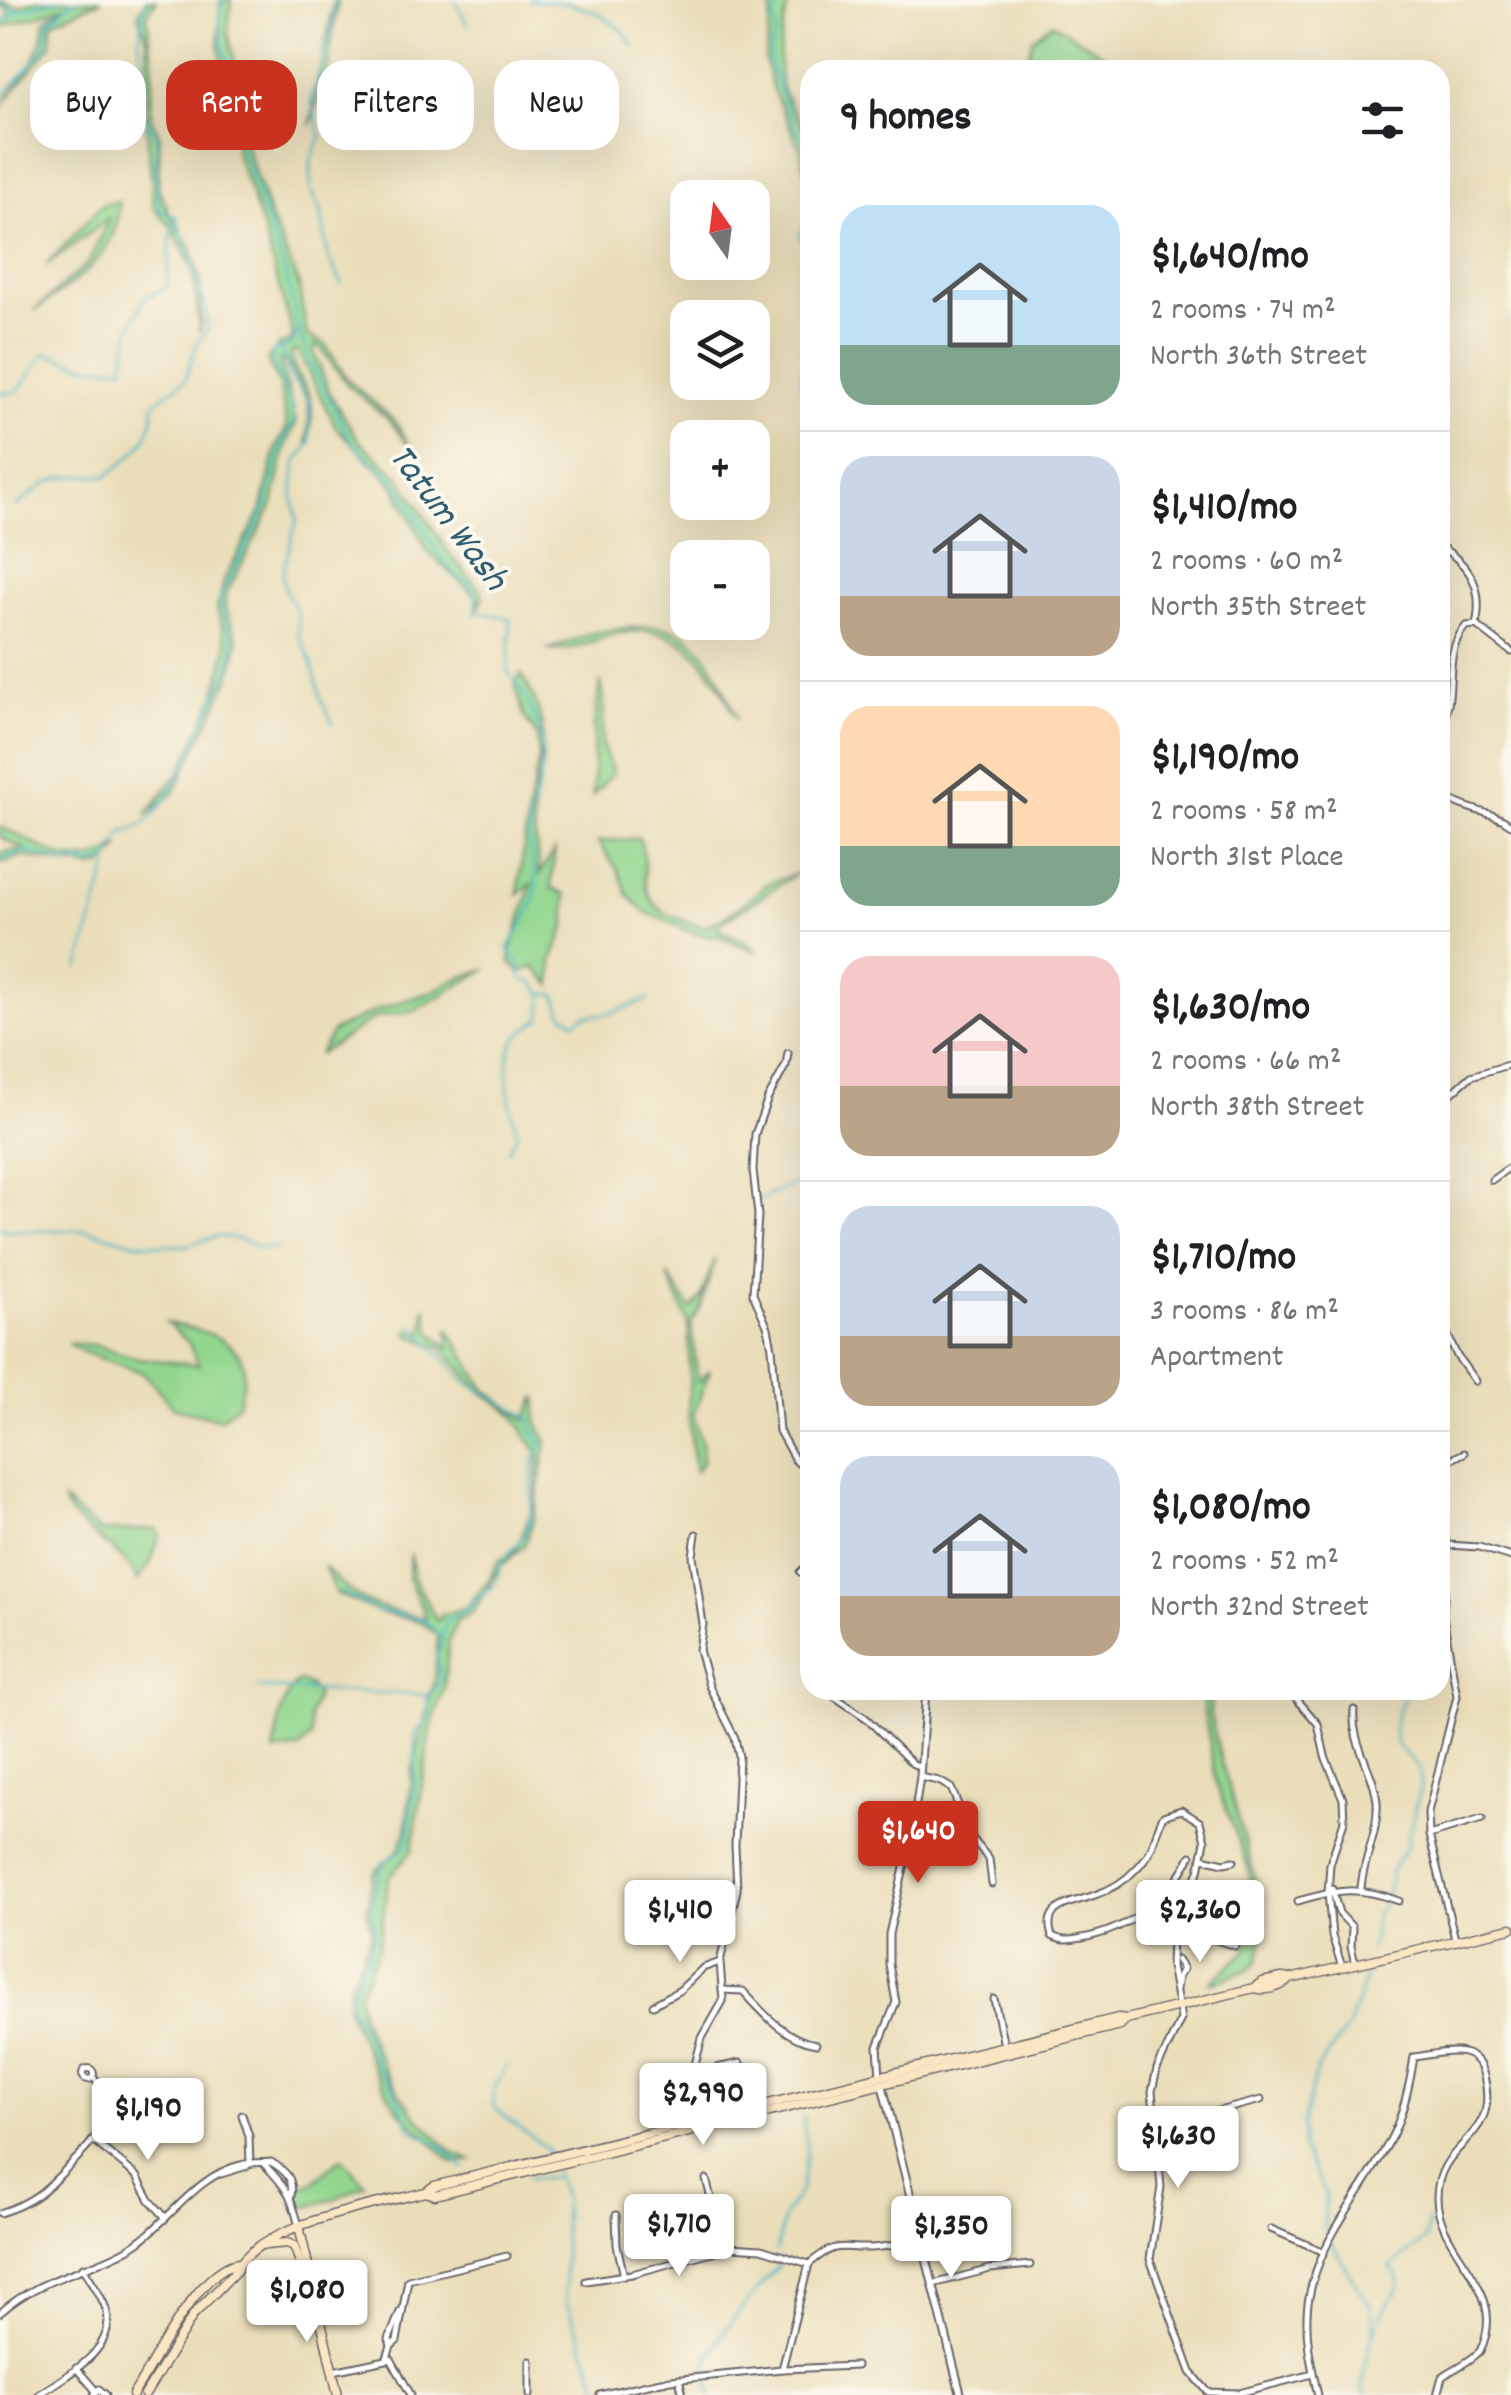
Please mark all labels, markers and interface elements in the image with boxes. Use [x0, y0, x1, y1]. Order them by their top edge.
chip: Buy [30, 60, 146, 150]
chip: Rent [166, 60, 297, 150]
chip: Filters [317, 60, 474, 150]
chip: New [494, 60, 619, 150]
text: 9 homes [840, 90, 972, 150]
icon: filters [1355, 93, 1410, 148]
north arrow [670, 180, 770, 280]
map controls [670, 180, 770, 640]
text: $1,640/mo [1150, 229, 1309, 289]
icon: home [920, 245, 1040, 365]
text: 2 rooms · 74 m² [1150, 289, 1336, 335]
button: layers [670, 300, 770, 400]
text: North 36th Street [1150, 335, 1367, 381]
button: + [670, 420, 770, 520]
water label: Tatum Wash [372, 434, 520, 605]
text: $1,410/mo [1150, 480, 1298, 540]
icon: home [920, 496, 1040, 616]
button: − [670, 540, 770, 640]
text: 2 rooms · 60 m² [1150, 540, 1343, 586]
text: North 35th Street [1150, 586, 1366, 632]
text: $1,190/mo [1150, 730, 1299, 790]
icon: home [920, 746, 1040, 866]
text: 2 rooms · 58 m² [1150, 790, 1338, 836]
text: North 31st Place [1150, 836, 1344, 882]
text: $1,630/mo [1150, 980, 1310, 1040]
icon: home [920, 996, 1040, 1116]
text: 2 rooms · 66 m² [1150, 1040, 1341, 1086]
text: North 38th Street [1150, 1086, 1364, 1132]
text: $1,710/mo [1150, 1230, 1296, 1290]
icon: home [920, 1246, 1040, 1366]
text: 3 rooms · 86 m² [1150, 1290, 1339, 1336]
text: Apartment [1150, 1336, 1284, 1382]
text: $1,080/mo [1150, 1480, 1311, 1540]
icon: home [920, 1496, 1040, 1616]
text: 2 rooms · 52 m² [1150, 1540, 1339, 1586]
text: North 32nd Street [1150, 1586, 1369, 1632]
pin: $1,640 [837, 1801, 999, 1886]
text: $1,640 [880, 1810, 956, 1856]
pin: $1,410 [599, 1880, 761, 1965]
pin: $2,360 [1119, 1880, 1281, 1965]
text: $1,410 [646, 1889, 714, 1935]
text: $2,360 [1158, 1889, 1242, 1935]
pin: $2,990 [622, 2063, 784, 2148]
text: $2,990 [661, 2072, 745, 2118]
pin: $1,190 [67, 2078, 229, 2163]
text: $1,190 [114, 2087, 182, 2133]
pin: $1,630 [1097, 2106, 1259, 2191]
text: $1,630 [1140, 2115, 1216, 2161]
pin: $1,710 [598, 2194, 760, 2279]
pin: $1,350 [870, 2196, 1032, 2281]
text: $1,710 [646, 2203, 712, 2249]
text: $1,350 [913, 2205, 989, 2251]
pin: $1,080 [226, 2260, 388, 2345]
text: $1,080 [268, 2269, 346, 2315]

